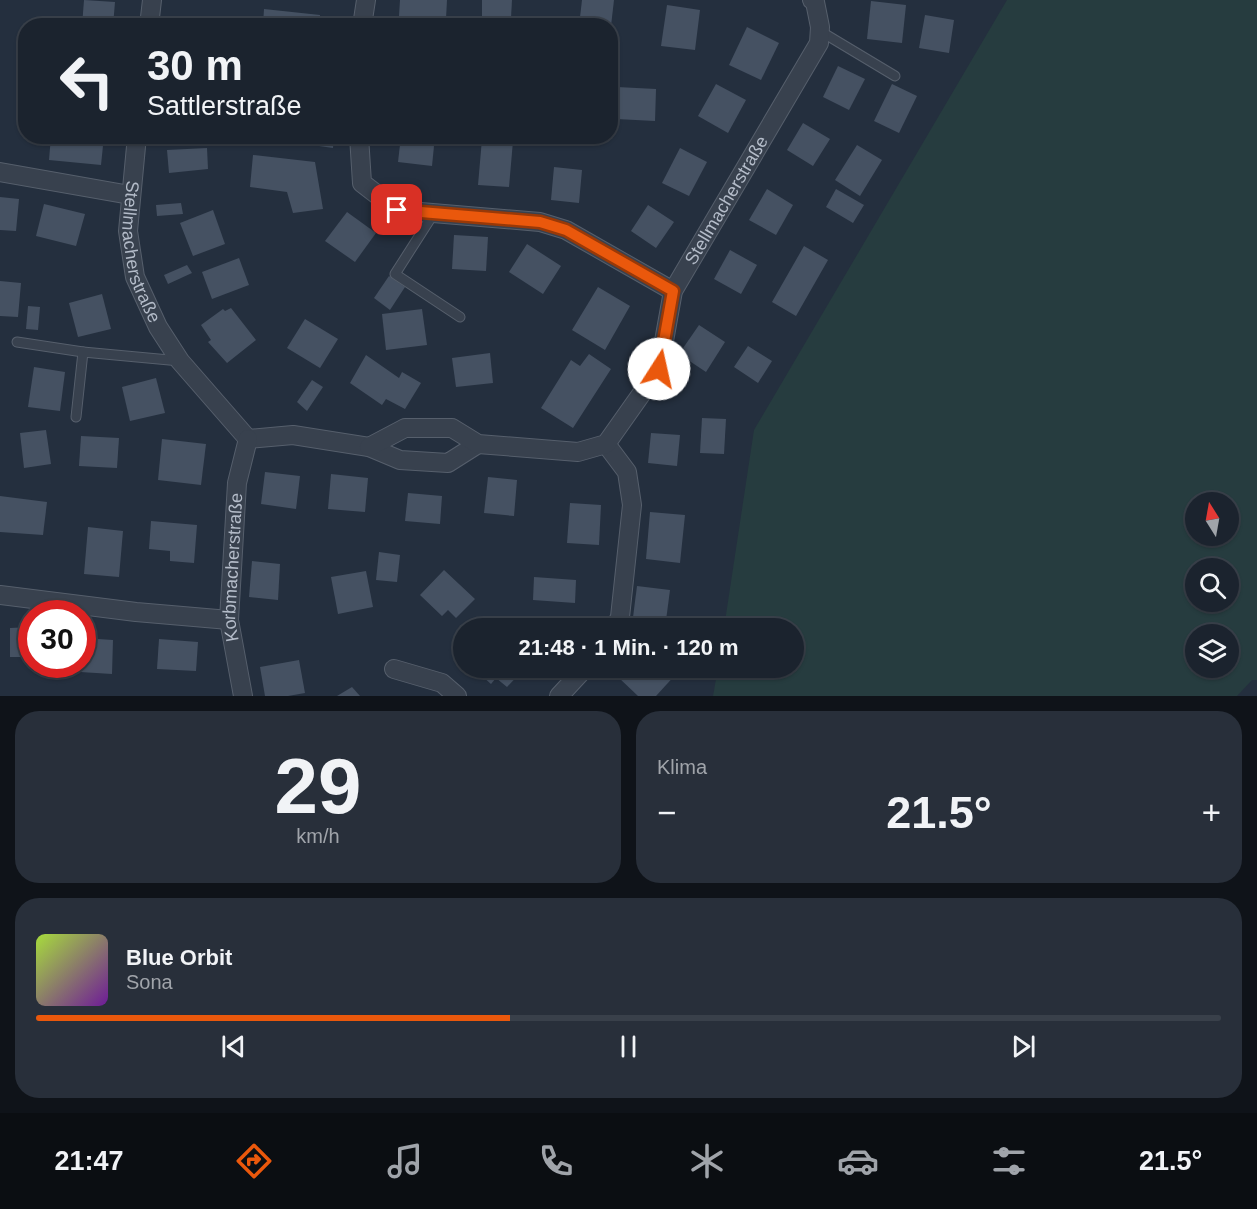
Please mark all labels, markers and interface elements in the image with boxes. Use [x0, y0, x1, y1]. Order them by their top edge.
icon: left [48, 42, 126, 120]
text: 30 m [147, 42, 243, 89]
text: Sattlerstraße [147, 91, 302, 121]
street label: Stellmacherstraße [681, 132, 772, 268]
street label: Stellmacherstraße [118, 180, 165, 326]
pin [371, 184, 422, 235]
icon: arrive [380, 193, 413, 226]
position arrow [627, 337, 691, 401]
street label: Korbmacherstraße [219, 492, 246, 643]
north arrow [1185, 492, 1239, 546]
map controls [1185, 492, 1239, 678]
button: search [1185, 558, 1239, 612]
speed limit sign: 30 [18, 600, 96, 678]
button: layers [1185, 624, 1239, 678]
text: 21:48 · 1 Min. · 120 m [518, 635, 739, 660]
text: 29 [275, 742, 361, 830]
text: Klima [657, 756, 707, 778]
text: 21.5° [886, 787, 992, 838]
text: − [657, 794, 676, 831]
text: + [1202, 794, 1221, 831]
text: km/h [296, 825, 340, 847]
text: Blue Orbit [126, 945, 232, 970]
text: Sona [126, 971, 173, 993]
icon: previous [217, 1030, 250, 1063]
icon: pause [612, 1030, 645, 1063]
icon: next [1007, 1030, 1040, 1063]
icon: directions [233, 1140, 275, 1182]
icon: music [384, 1140, 426, 1182]
icon: phone [535, 1140, 577, 1182]
icon: climate [686, 1140, 728, 1182]
icon: car [837, 1140, 879, 1182]
icon: filters [988, 1140, 1030, 1182]
text: 21:47 [55, 1146, 124, 1176]
text: 21.5° [1139, 1146, 1202, 1176]

